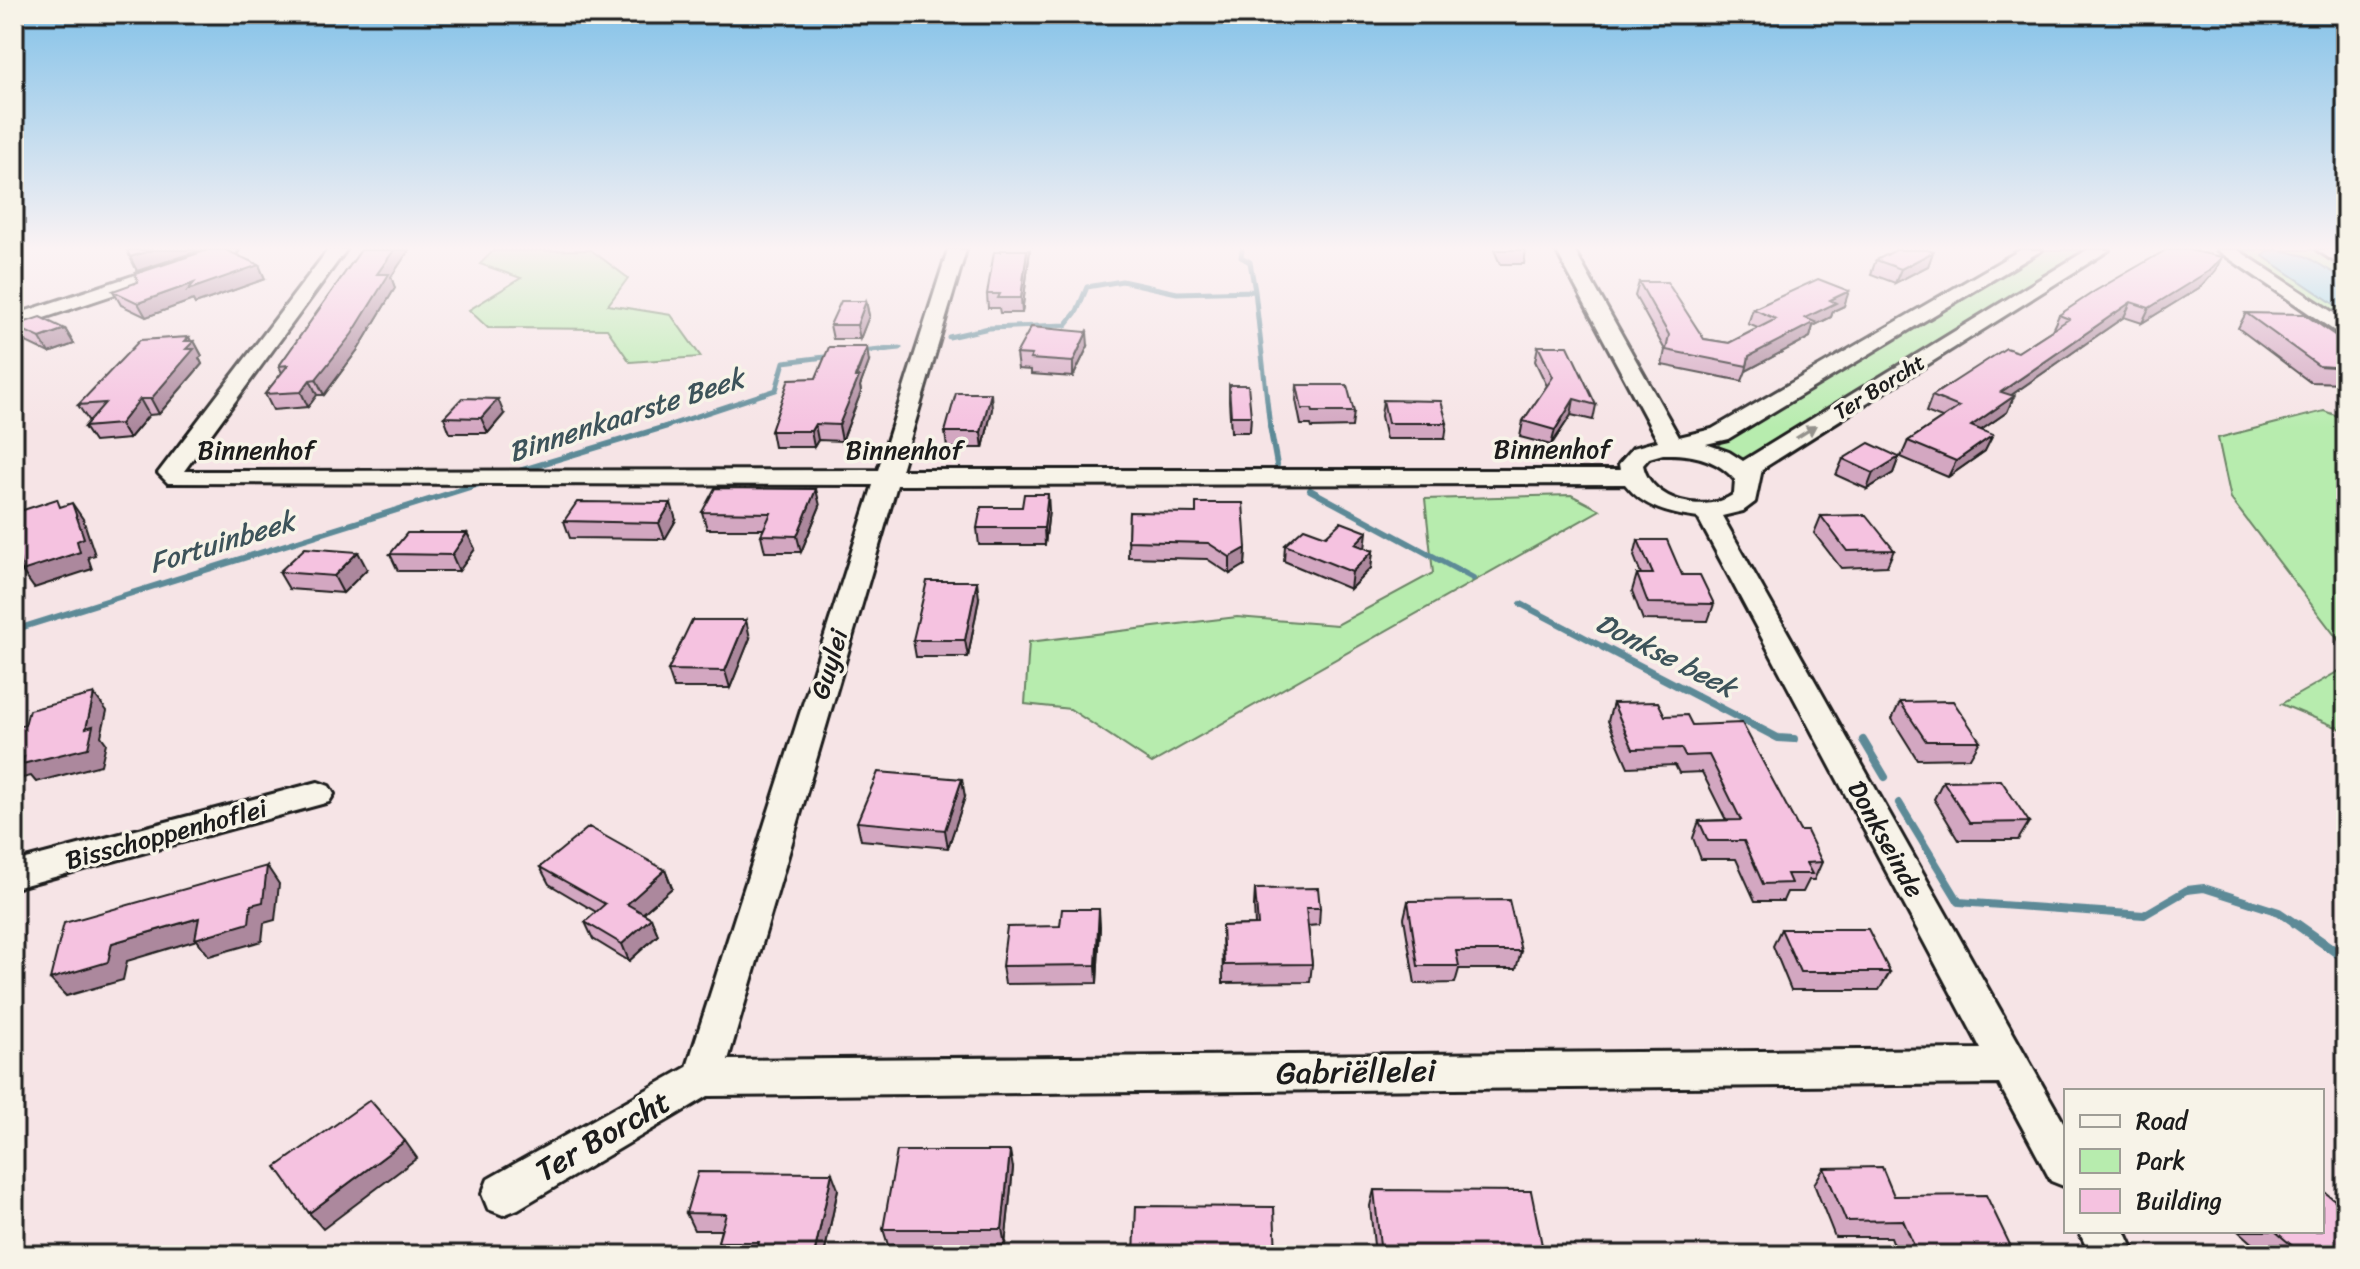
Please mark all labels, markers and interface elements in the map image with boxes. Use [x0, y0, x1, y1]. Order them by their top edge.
street label: Ter Borcht [1825, 343, 1933, 431]
water label: Binnenkaarste Beek [502, 353, 753, 476]
one-way arrow [1795, 425, 1817, 439]
street label: Binnenhof [1494, 426, 1613, 472]
street label: Binnenhof [198, 427, 317, 473]
street label: Binnenhof [846, 427, 965, 473]
water label: Fortuinbeek [143, 496, 304, 587]
water label: Donkse beek [1587, 599, 1748, 713]
street label: Guylei [797, 622, 862, 705]
street label: Donkseinde [1835, 771, 1937, 907]
street label: Bisschoppenhoflei [60, 785, 273, 883]
street label: Gabriëllelei [1275, 1042, 1438, 1102]
street label: Ter Borcht [524, 1074, 682, 1198]
legend [2064, 1089, 2324, 1233]
text: Road [2136, 1100, 2190, 1142]
text: Park [2136, 1140, 2185, 1182]
text: Building [2136, 1180, 2222, 1222]

